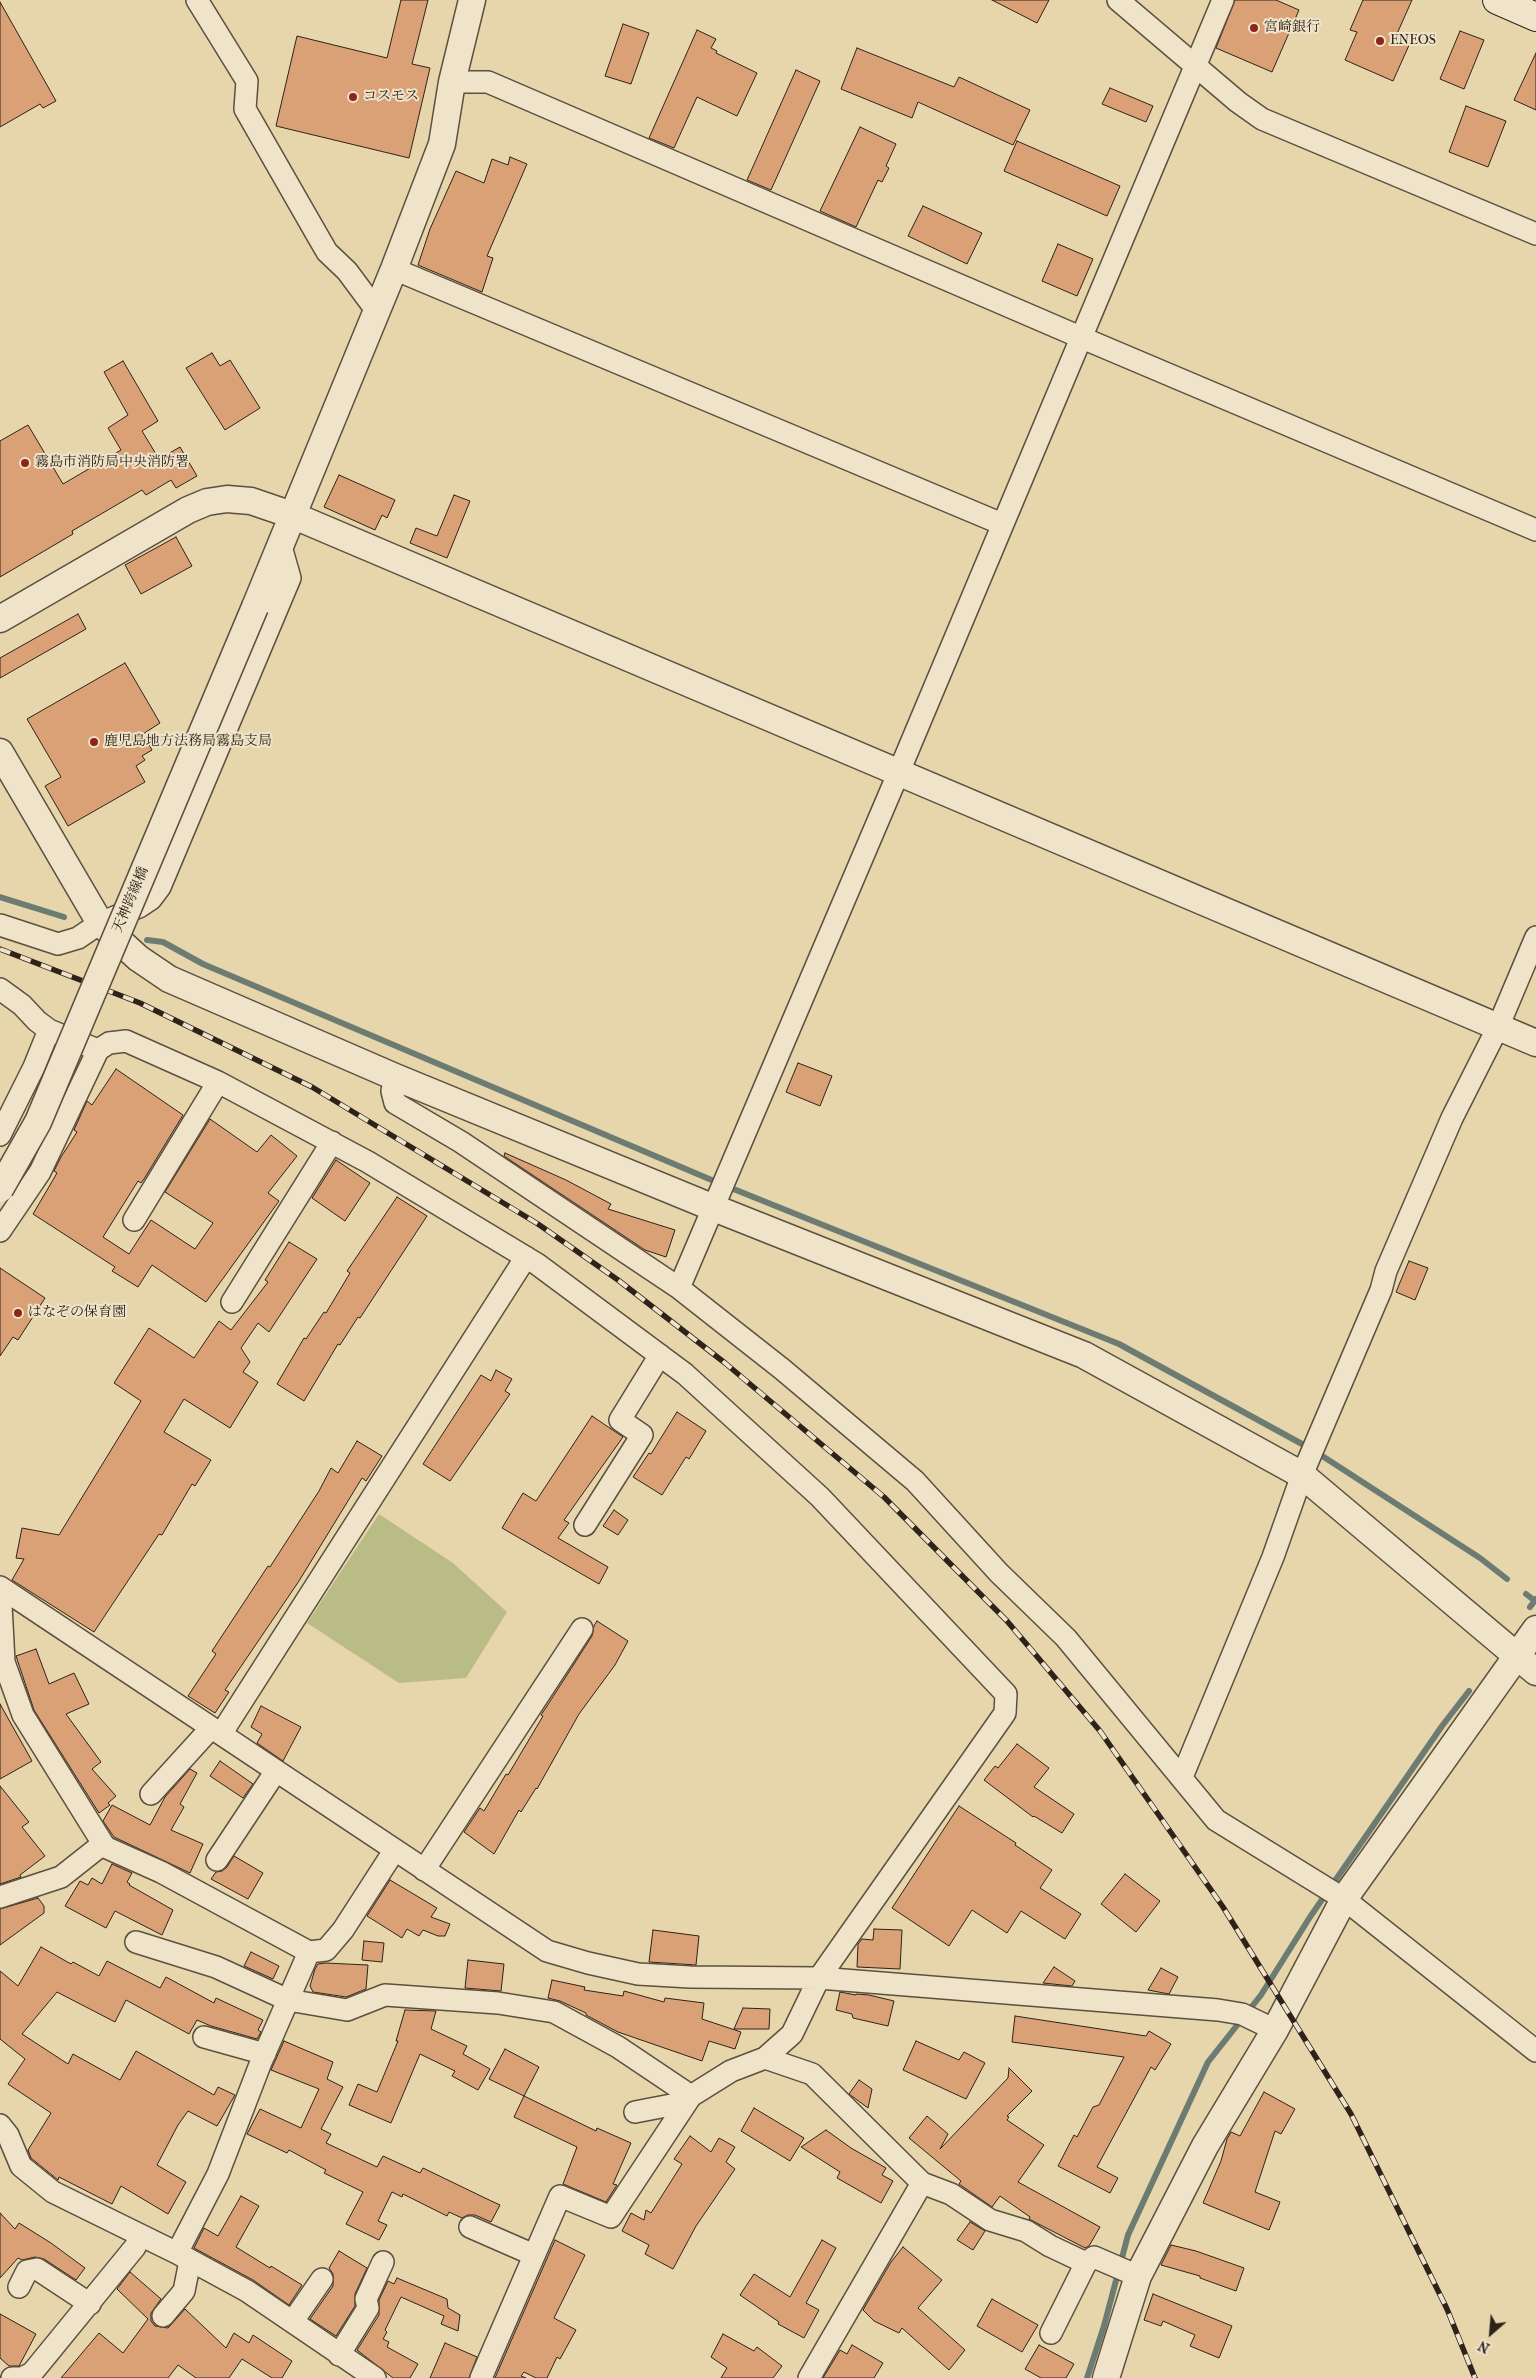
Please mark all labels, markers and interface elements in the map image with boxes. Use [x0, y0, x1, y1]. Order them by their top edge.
place label: 宮崎銀行 [1264, 20, 1320, 36]
marker: 宮崎銀行 [1248, 22, 1260, 34]
place label: ENEOS [1390, 33, 1436, 49]
marker: ENEOS [1374, 35, 1386, 47]
place label: コスモス [363, 89, 419, 105]
marker: コスモス [347, 91, 359, 103]
place label: 霧島市消防局中央消防署 [35, 455, 189, 471]
marker: 霧島市消防局中央消防署 [19, 457, 31, 469]
place label: 鹿児島地方法務局霧島支局 [104, 734, 272, 750]
marker: 鹿児島地方法務局霧島支局 [88, 736, 100, 748]
street label: 天神跨線橋 [110, 865, 152, 935]
place label: はなぞの保育園 [28, 1305, 126, 1321]
marker: はなぞの保育園 [12, 1307, 24, 1319]
north arrow [1466, 2308, 1516, 2358]
text: N [1475, 2337, 1493, 2357]

